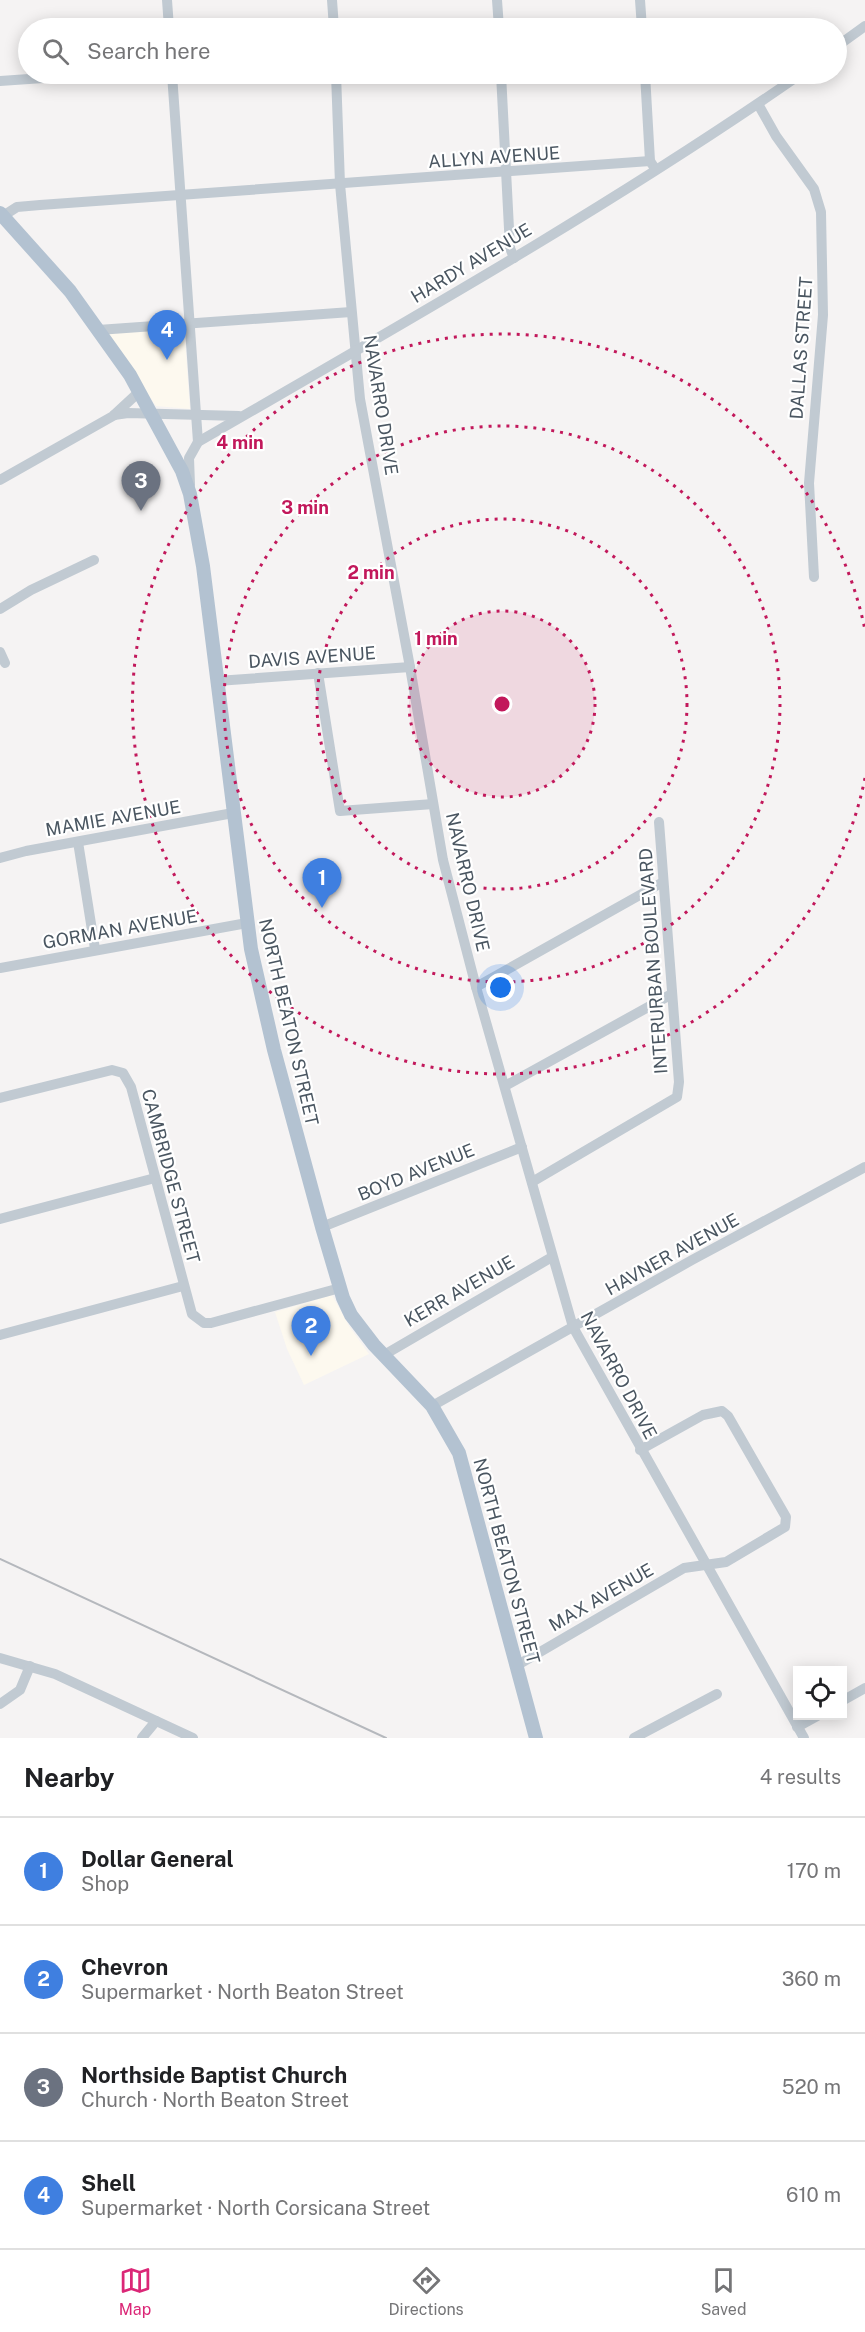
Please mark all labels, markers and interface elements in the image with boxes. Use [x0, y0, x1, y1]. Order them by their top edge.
search box [18, 18, 847, 84]
icon: search [39, 35, 72, 68]
text: Search here [87, 38, 211, 64]
street label: ALLYN AVENUE [427, 142, 561, 172]
street label: HARDY AVENUE [407, 219, 535, 307]
street label: DALLAS STREET [786, 276, 816, 420]
pin: 4 [148, 310, 186, 360]
street label: NAVARRO DRIVE [360, 333, 402, 477]
text: 4 min [216, 432, 264, 453]
pin: 3 [122, 462, 160, 511]
text: 3 min [281, 497, 329, 518]
text: 2 min [347, 562, 395, 583]
text: 1 min [414, 628, 458, 649]
street label: DAVIS AVENUE [248, 642, 376, 672]
centre of rings [492, 694, 512, 714]
street label: MAMIE AVENUE [44, 796, 182, 840]
street label: NAVARRO DRIVE [442, 810, 494, 954]
street label: INTERURBAN BOULEVARD [635, 847, 671, 1075]
pin: 1 [302, 858, 342, 908]
street label: GORMAN AVENUE [41, 905, 199, 953]
street label: NORTH BEATON STREET [255, 916, 323, 1128]
your location [486, 973, 515, 1002]
street label: CAMBRIDGE STREET [138, 1087, 204, 1266]
street label: BOYD AVENUE [355, 1139, 477, 1205]
street label: HAVNER AVENUE [602, 1209, 742, 1299]
street label: KERR AVENUE [400, 1251, 518, 1331]
pin: 2 [292, 1306, 330, 1356]
street label: NAVARRO DRIVE [576, 1307, 662, 1443]
street label: NORTH BEATON STREET [469, 1456, 545, 1666]
street label: MAX AVENUE [545, 1559, 657, 1635]
map controls [793, 1666, 847, 1720]
button: locate [793, 1666, 847, 1720]
text: Nearby [24, 1762, 114, 1793]
text: 4 results [760, 1765, 841, 1789]
text: Dollar General [81, 1846, 234, 1872]
text: 1 [39, 1859, 48, 1883]
text: 170 m [787, 1859, 841, 1883]
text: Shop [81, 1872, 129, 1896]
text: Chevron [81, 1954, 168, 1980]
text: 2 [37, 1967, 50, 1991]
text: 360 m [782, 1967, 841, 1991]
text: Supermarket · North Beaton Street [81, 1980, 404, 2004]
text: Northside Baptist Church [81, 2062, 347, 2088]
text: 3 [37, 2075, 50, 2099]
text: 520 m [782, 2075, 841, 2099]
text: Church · North Beaton Street [81, 2088, 349, 2112]
text: Shell [81, 2170, 136, 2196]
text: 4 [37, 2183, 50, 2207]
text: 610 m [786, 2183, 841, 2207]
text: Supermarket · North Corsicana Street [81, 2196, 430, 2220]
tab: Map [119, 2264, 152, 2319]
tab: Directions [389, 2264, 464, 2319]
tab: Saved [701, 2264, 746, 2319]

